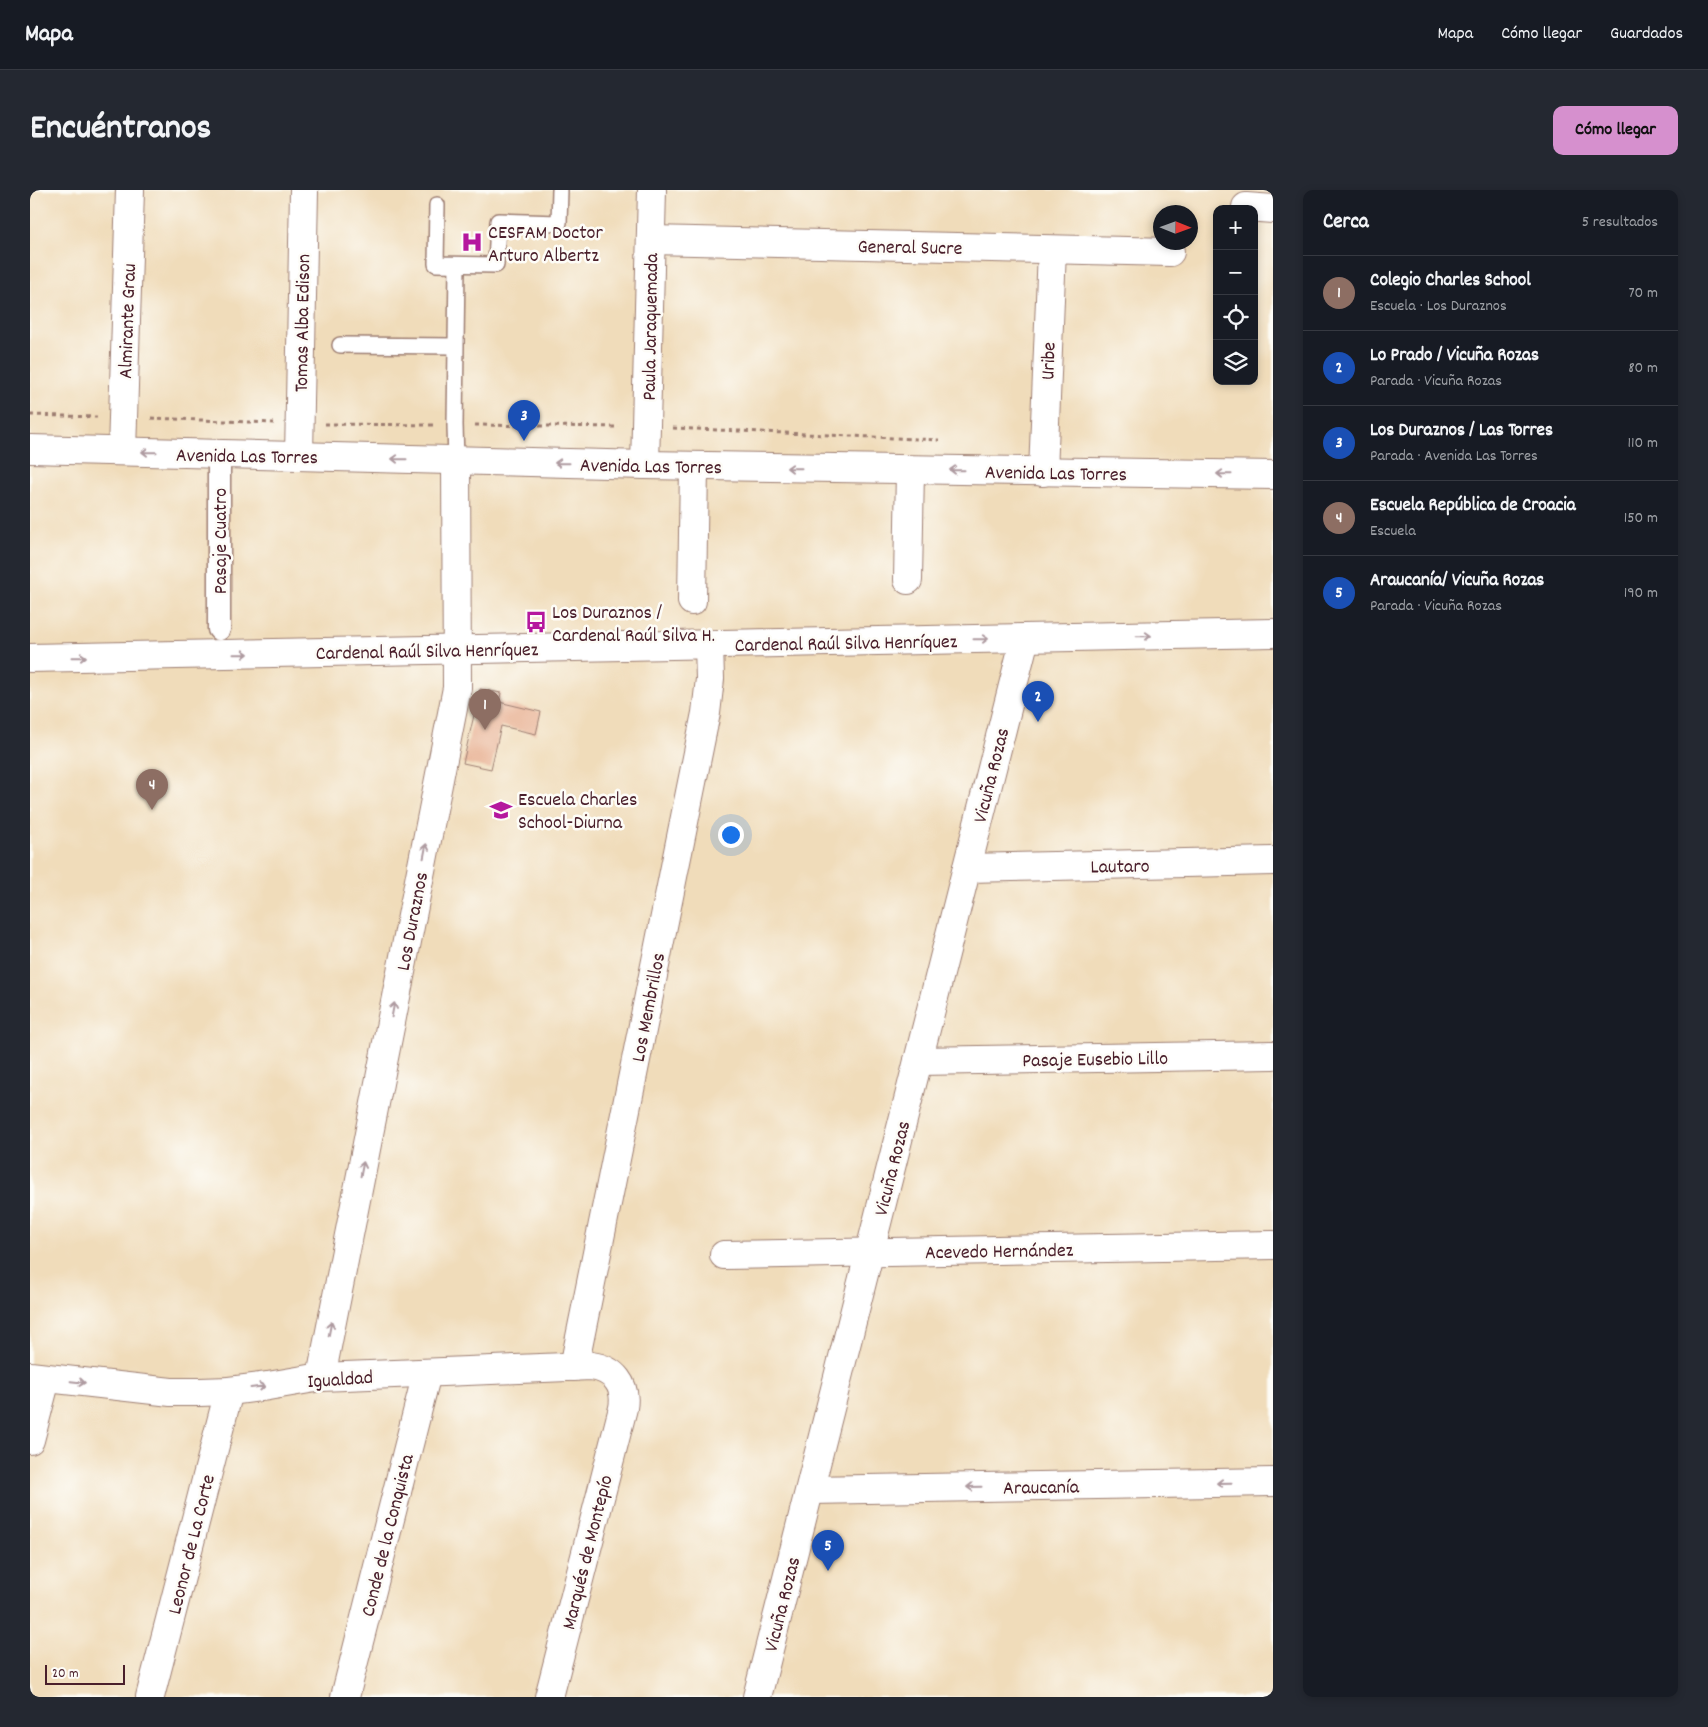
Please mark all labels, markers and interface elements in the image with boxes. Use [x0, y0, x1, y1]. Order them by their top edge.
text: Mapa [25, 18, 73, 52]
text: Mapa [1437, 22, 1473, 47]
text: Cómo llegar [1501, 22, 1582, 47]
text: Guardados [1610, 22, 1683, 47]
text: Encuéntranos [30, 105, 211, 155]
button: Cómo llegar [1553, 106, 1678, 155]
north arrow [1153, 205, 1198, 250]
map controls [1213, 205, 1258, 385]
button: + [1213, 205, 1258, 250]
text: Cerca [1323, 208, 1369, 238]
text: 5 resultados [1582, 211, 1658, 234]
place label: CESFAM Doctor Arturo Albertz [488, 220, 603, 271]
hospital icon: CESFAM Doctor Arturo Albertz [459, 229, 485, 255]
street label: General Sucre [857, 234, 963, 264]
button: − [1213, 250, 1258, 295]
street label: Paula Jaraquemada [637, 252, 667, 401]
street label: Tomas Alba Edison [289, 254, 319, 392]
street label: Almirante Grau [113, 263, 145, 379]
text: Colegio Charles School [1370, 268, 1531, 295]
text: 1 [1337, 282, 1341, 305]
text: 70 m [1628, 282, 1658, 305]
button: locate [1213, 295, 1258, 340]
text: Escuela · Los Duraznos [1370, 295, 1507, 318]
button: layers [1213, 340, 1258, 385]
street label: Uribe [1035, 341, 1065, 381]
text: Lo Prado / Vicuña Rozas [1370, 343, 1539, 370]
text: 2 [1336, 357, 1343, 380]
text: 80 m [1628, 357, 1658, 380]
text: Parada · Vicuña Rozas [1370, 370, 1502, 393]
pin: 3 [508, 400, 540, 441]
text: Los Duraznos / Las Torres [1370, 418, 1553, 445]
text: 3 [1335, 432, 1343, 455]
text: 110 m [1628, 432, 1658, 455]
street label: Avenida Las Torres [176, 443, 318, 473]
text: Parada · Avenida Las Torres [1370, 445, 1538, 468]
one-way arrow [141, 447, 158, 457]
street label: Avenida Las Torres [580, 453, 722, 483]
one-way arrow [391, 454, 407, 463]
one-way arrow [554, 458, 570, 468]
street label: Avenida Las Torres [985, 460, 1127, 490]
one-way arrow [787, 463, 803, 472]
one-way arrow [949, 465, 966, 475]
one-way arrow [1217, 470, 1233, 479]
street label: Pasaje Cuatro [208, 488, 236, 594]
text: Escuela República de Croacia [1370, 493, 1576, 520]
text: 4 [1336, 507, 1342, 530]
text: 150 m [1624, 507, 1658, 530]
text: Escuela [1370, 520, 1416, 543]
text: Araucanía/ Vicuña Rozas [1370, 568, 1544, 595]
text: 5 [1335, 582, 1343, 605]
text: 190 m [1624, 582, 1658, 605]
text: Parada · Vicuña Rozas [1370, 595, 1502, 618]
place label: Los Duraznos / Cardenal Raúl Silva H. [552, 600, 715, 651]
bus stop icon: Los Duraznos / Cardenal Raúl Silva H. [523, 609, 549, 635]
street label: Cardenal Raúl Silva Henríquez [734, 629, 958, 661]
one-way arrow [1135, 631, 1151, 641]
one-way arrow [973, 635, 989, 644]
street label: Cardenal Raúl Silva Henríquez [315, 637, 539, 669]
one-way arrow [232, 649, 249, 659]
one-way arrow [70, 652, 86, 662]
pin: 2 [1022, 681, 1054, 722]
pin: 1 [469, 689, 501, 730]
street label: Vicuña Rozas [968, 725, 1018, 826]
pin: 4 [136, 769, 168, 810]
place label: Escuela Charles School-Diurna [518, 787, 638, 838]
school or university icon: Escuela Charles School-Diurna [488, 797, 514, 823]
your location [718, 822, 744, 848]
one-way arrow [421, 843, 430, 859]
street label: Lautaro [1090, 853, 1150, 883]
street label: Los Duraznos [391, 870, 437, 973]
street label: Los Membrillos [626, 950, 674, 1065]
one-way arrow [389, 1002, 399, 1018]
street label: Pasaje Eusebio Lillo [1022, 1046, 1168, 1076]
street label: Vicuña Rozas [869, 1118, 919, 1219]
one-way arrow [357, 1162, 367, 1178]
street label: Acevedo Hernández [925, 1238, 1074, 1268]
one-way arrow [326, 1321, 335, 1337]
street label: Igualdad [306, 1365, 374, 1397]
one-way arrow [70, 1377, 86, 1387]
one-way arrow [249, 1382, 265, 1392]
street label: Conde de la Conquista [355, 1451, 423, 1620]
street label: Leonor de La Corte [162, 1472, 224, 1618]
street label: Marqués de Montepío [556, 1472, 622, 1633]
street label: Araucanía [1003, 1474, 1080, 1504]
one-way arrow [1217, 1478, 1233, 1487]
one-way arrow [967, 1482, 983, 1492]
pin: 5 [812, 1530, 844, 1571]
street label: Vicuña Rozas [759, 1554, 809, 1655]
scale bar [45, 1662, 125, 1685]
text: 20 m [52, 1664, 79, 1684]

